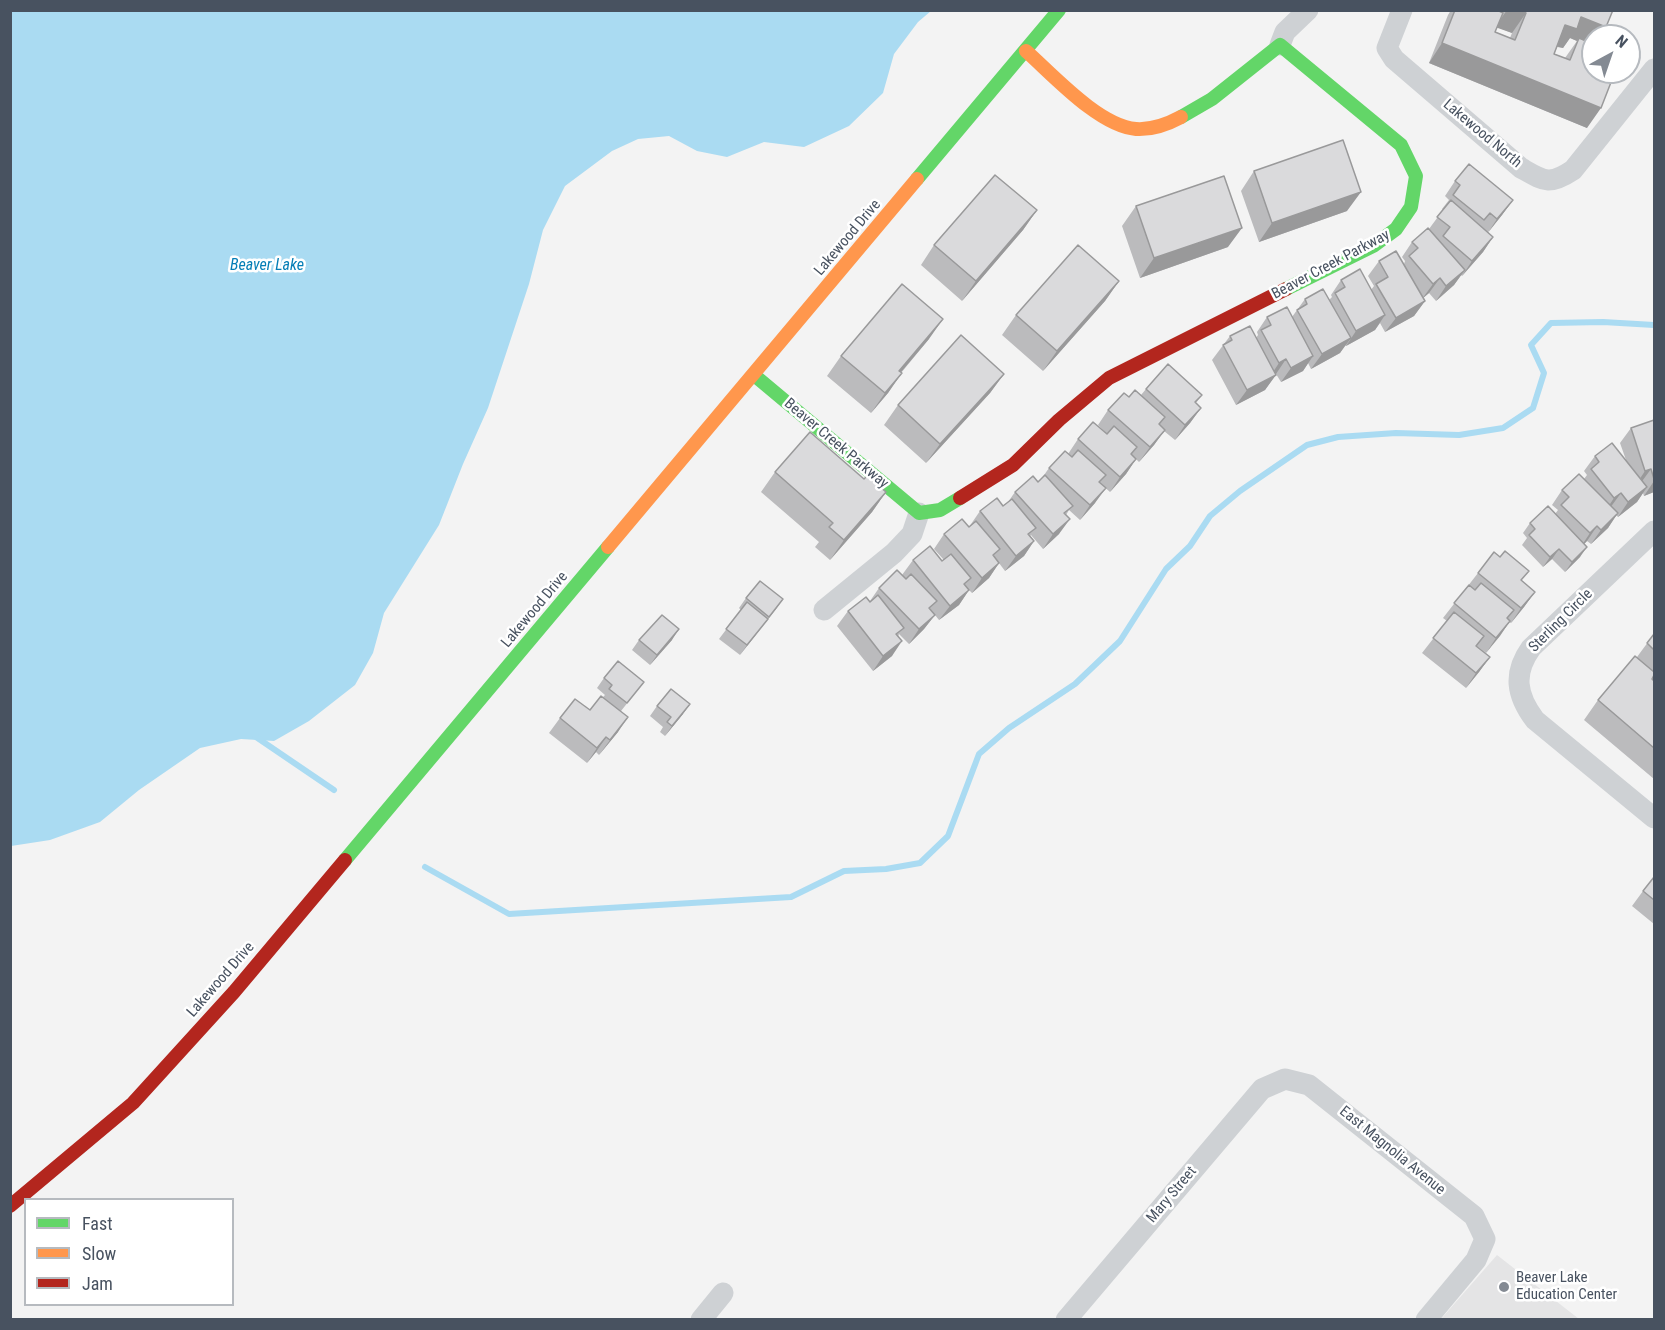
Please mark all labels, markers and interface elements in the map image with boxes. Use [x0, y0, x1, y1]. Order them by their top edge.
north arrow [1581, 24, 1641, 84]
text: N [1612, 31, 1631, 52]
street label: Lakewood North [1439, 96, 1525, 172]
street label: Lakewood Drive [811, 196, 885, 280]
street label: Beaver Creek Parkway [1269, 226, 1393, 304]
water label: Beaver Lake [230, 256, 304, 276]
street label: Beaver Creek Parkway [780, 395, 892, 493]
street label: Lakewood Drive [498, 568, 572, 652]
street label: Sterling Circle [1525, 585, 1597, 657]
street label: Lakewood Drive [184, 939, 258, 1021]
street label: East Magnolia Avenue [1336, 1103, 1448, 1199]
street label: Mary Street [1143, 1163, 1201, 1227]
legend [24, 1198, 234, 1306]
text: Fast [82, 1213, 113, 1234]
text: Slow [82, 1243, 116, 1264]
place label: Beaver Lake Education Center [1516, 1269, 1617, 1304]
text: Jam [82, 1273, 113, 1294]
marker: Beaver Lake Education Center [1497, 1280, 1511, 1294]

